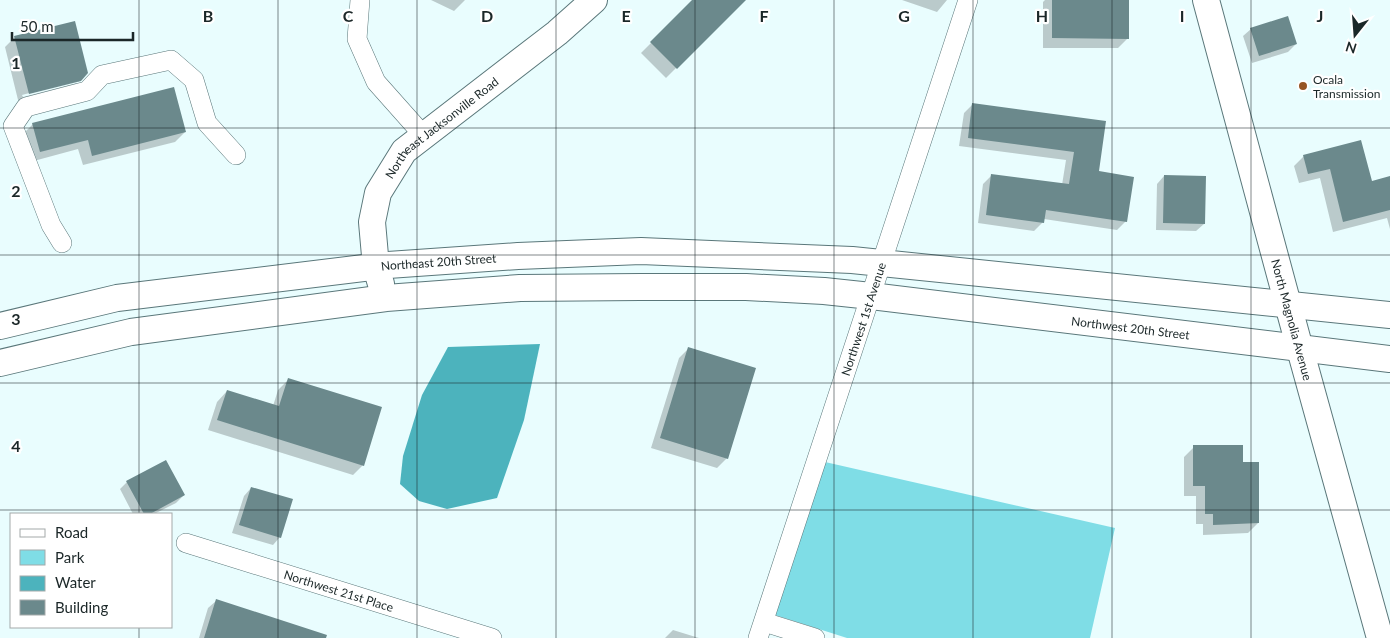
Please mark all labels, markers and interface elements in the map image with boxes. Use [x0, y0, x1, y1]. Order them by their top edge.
text: B [203, 6, 213, 25]
text: C [343, 6, 354, 25]
text: D [481, 6, 493, 25]
text: E [621, 6, 631, 25]
text: F [759, 6, 769, 25]
text: G [898, 6, 910, 25]
text: H [1036, 6, 1048, 25]
text: I [1180, 6, 1184, 25]
text: J [1317, 6, 1323, 25]
scale bar [12, 10, 134, 42]
north arrow [1330, 10, 1380, 60]
text: 50 m [20, 17, 54, 35]
text: N [1343, 38, 1359, 58]
text: 1 [11, 53, 21, 72]
place label: Ocala Transmission [1313, 72, 1380, 101]
street label: Northeast Jacksonville Road [381, 74, 501, 181]
marker: Ocala Transmission [1297, 80, 1309, 92]
text: 2 [11, 181, 21, 200]
street label: Northeast 20th Street [380, 250, 498, 273]
street label: North Magnolia Avenue [1269, 257, 1316, 382]
street label: Northwest 1st Avenue [837, 260, 889, 377]
text: 3 [11, 309, 21, 328]
street label: Northwest 20th Street [1070, 313, 1191, 342]
text: 4 [11, 436, 21, 455]
legend [10, 513, 172, 628]
text: Road [55, 523, 88, 541]
text: Park [55, 548, 85, 566]
street label: Northwest 21st Place [282, 566, 395, 614]
text: Water [55, 573, 96, 591]
text: Building [55, 598, 108, 616]

